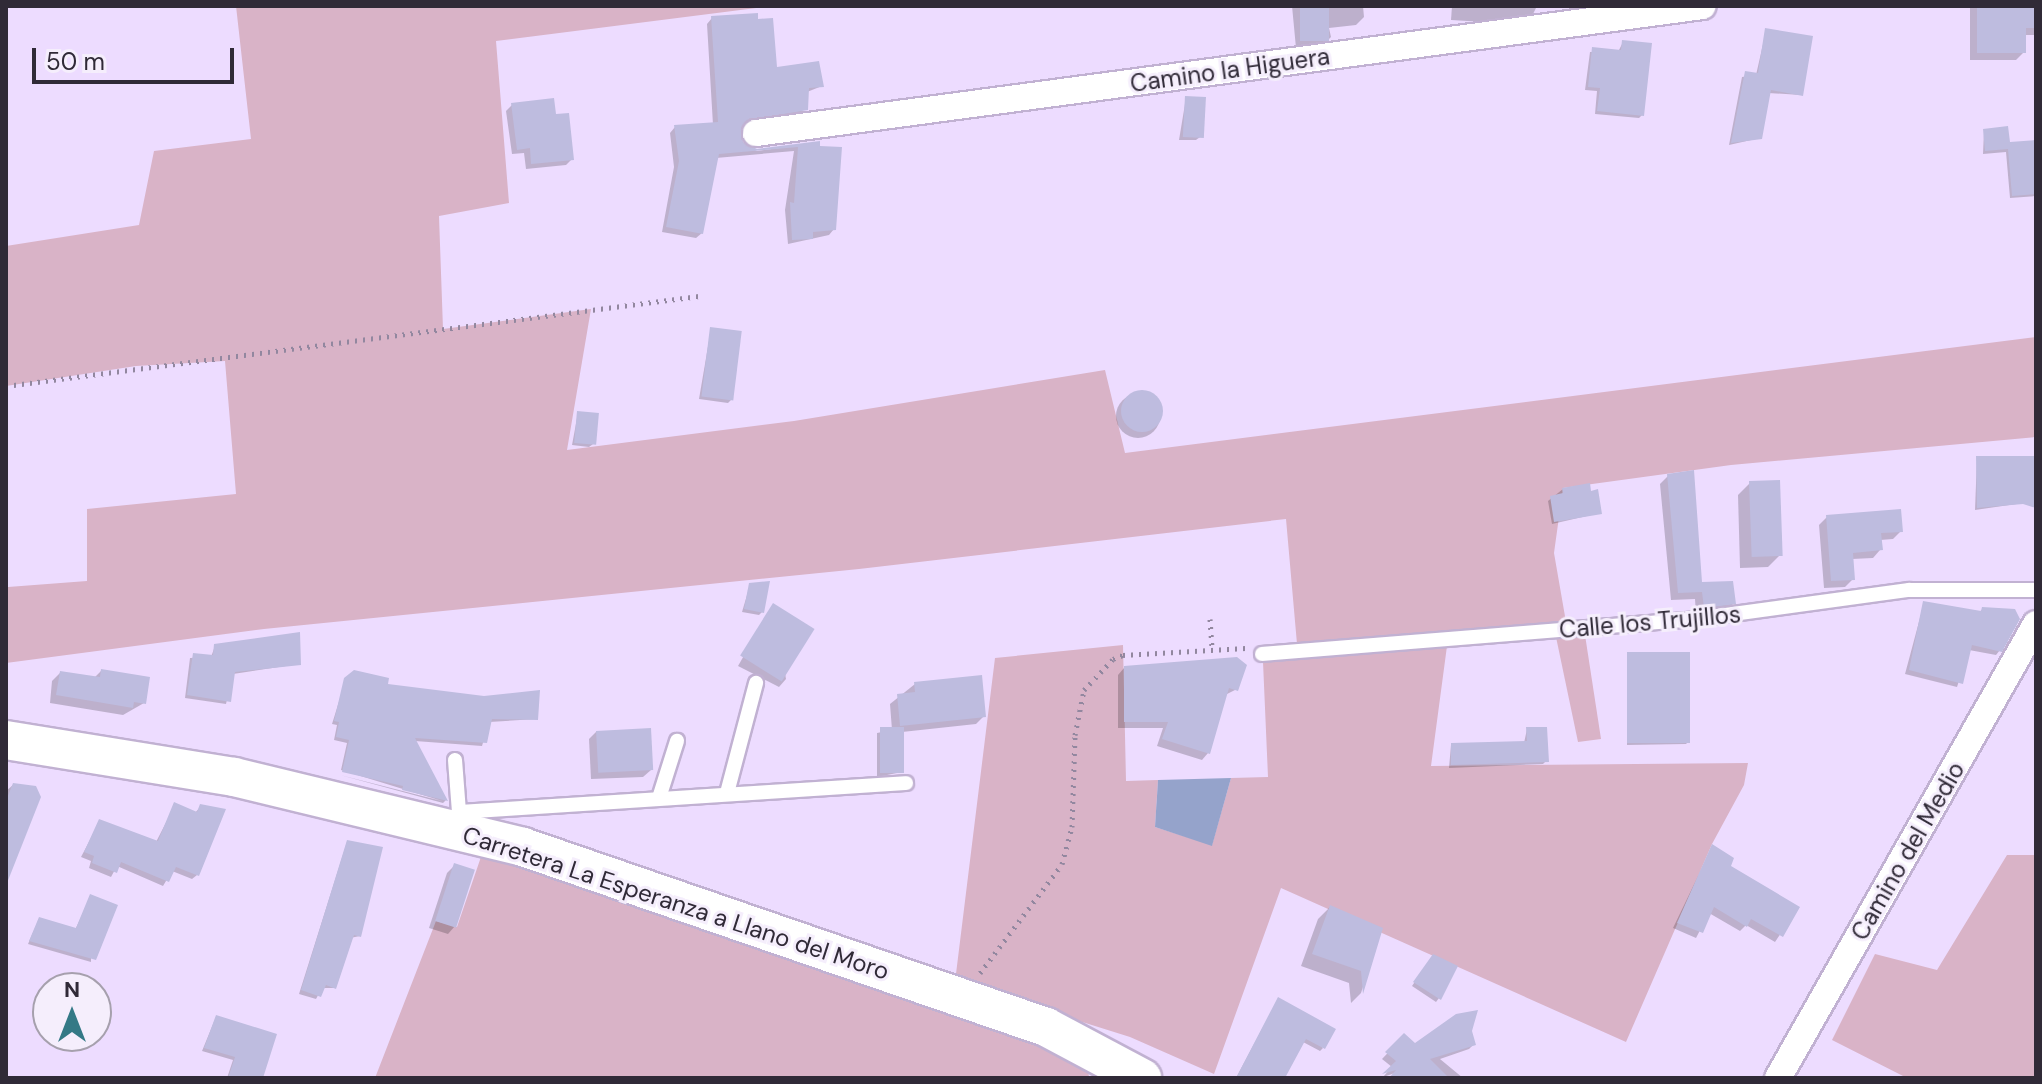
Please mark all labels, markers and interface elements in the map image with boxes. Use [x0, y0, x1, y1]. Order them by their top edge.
scale bar [36, 32, 238, 82]
street label: Camino la Higuera [1128, 42, 1332, 98]
text: 50 m [46, 46, 105, 77]
street label: Calle los Trujillos [1558, 600, 1742, 644]
street label: Camino del Medio [1845, 757, 1971, 945]
street label: Carretera La Esperanza a Llano del Moro [459, 820, 893, 986]
north arrow [32, 972, 112, 1052]
text: N [64, 975, 80, 1004]

